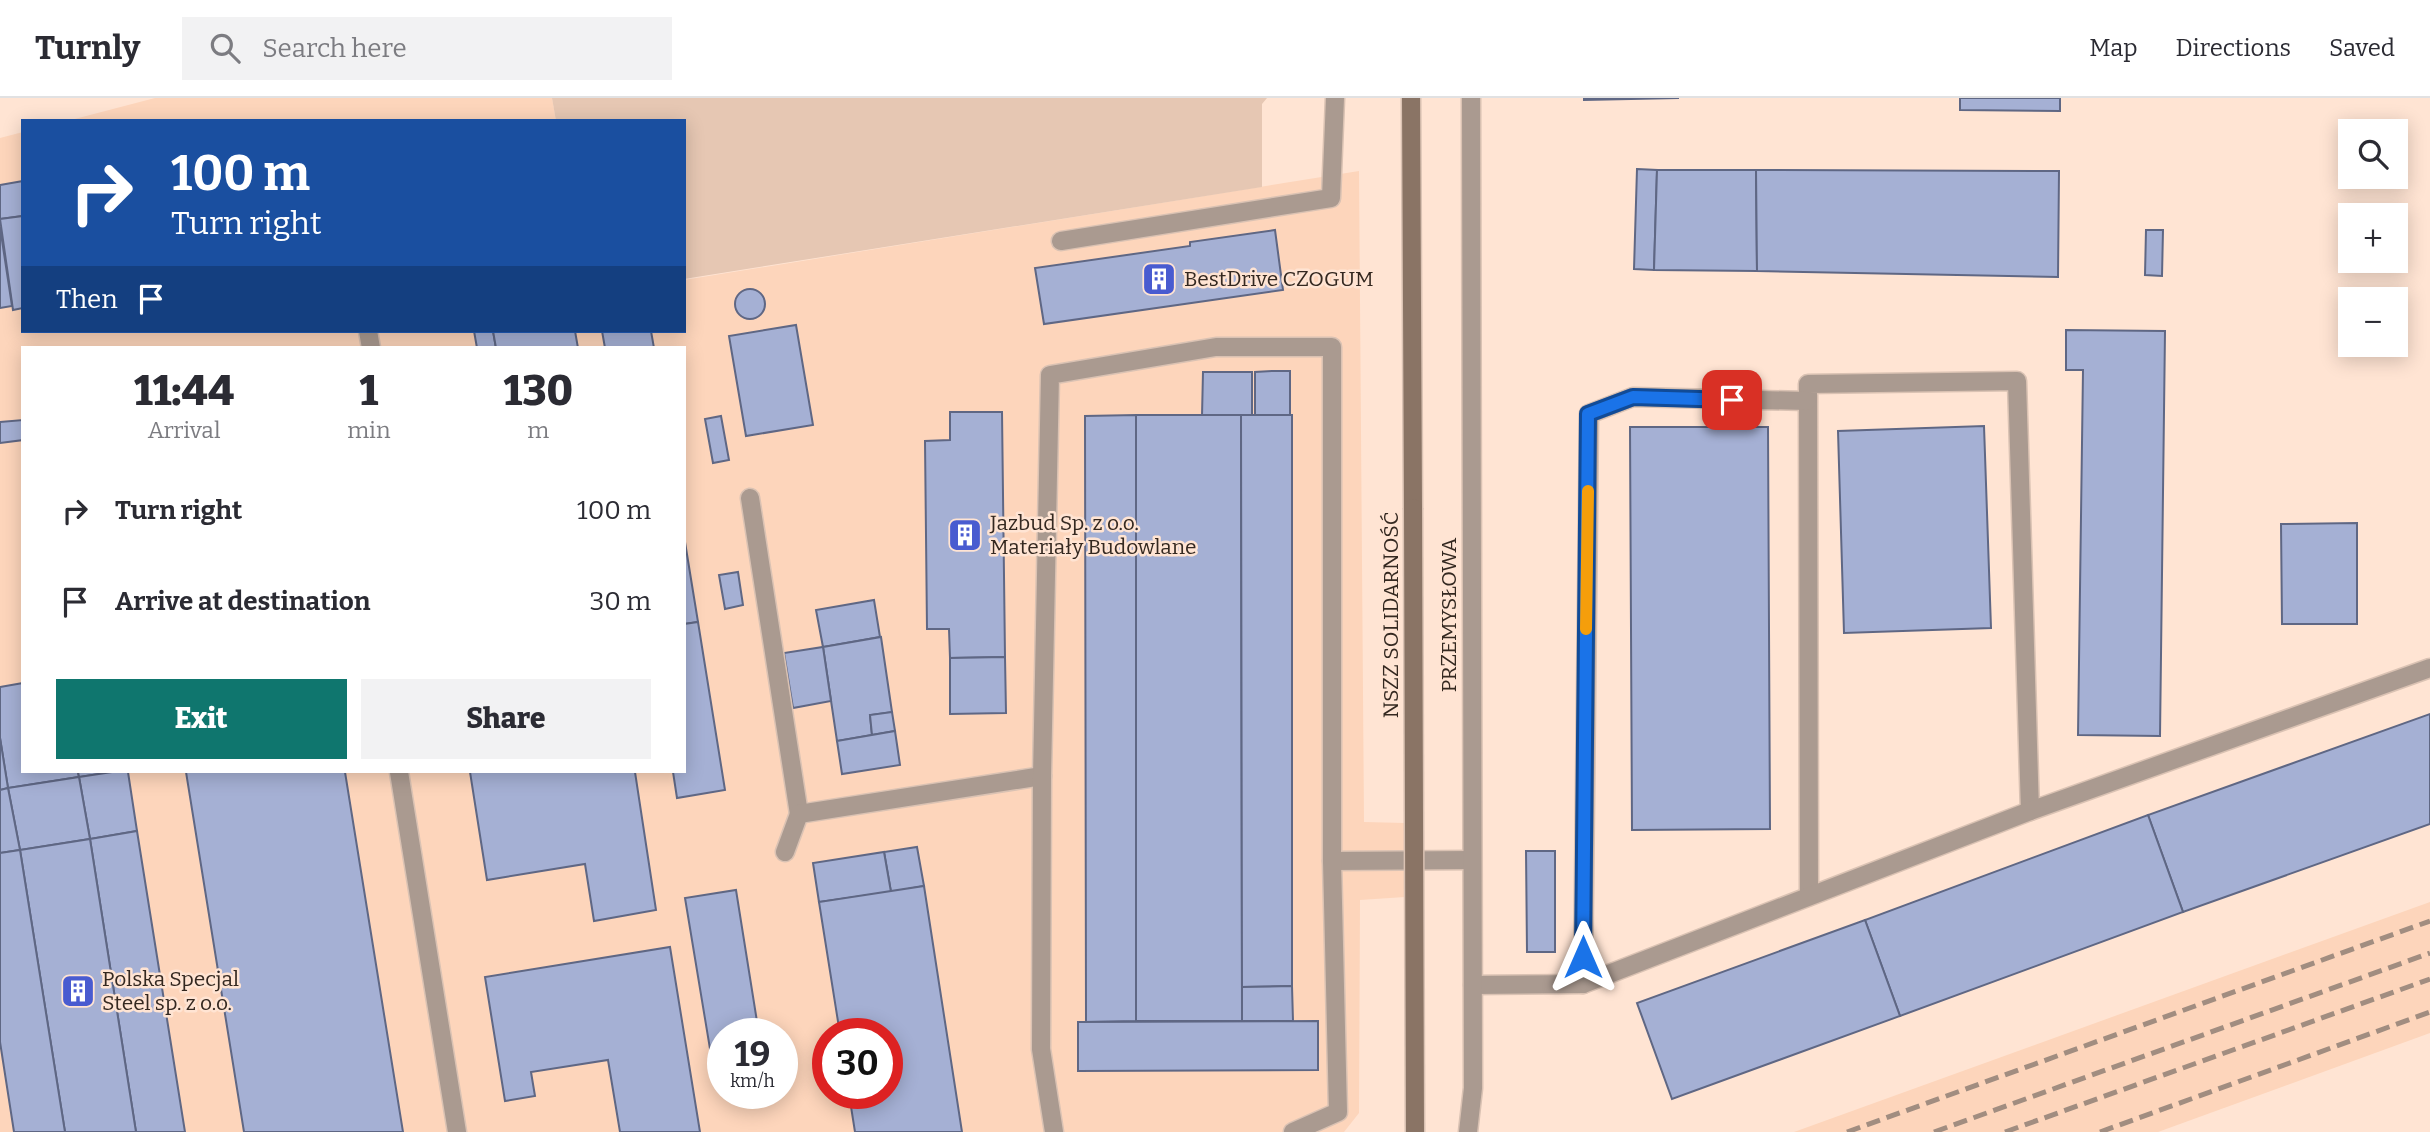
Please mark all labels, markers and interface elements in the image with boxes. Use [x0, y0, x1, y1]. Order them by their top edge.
search box [182, 17, 672, 80]
text: Turnly [35, 28, 140, 68]
icon: search [206, 29, 244, 67]
text: Search here [262, 33, 407, 64]
text: Map [2089, 34, 2138, 62]
text: Directions [2176, 34, 2291, 62]
text: Saved [2329, 34, 2395, 62]
map controls [2338, 119, 2408, 357]
button: search [2338, 119, 2408, 189]
text: 100 m [171, 144, 310, 203]
icon: right [56, 147, 147, 238]
button: + [2338, 203, 2408, 273]
text: Turn right [171, 204, 322, 242]
building icon: BestDrive CZOGUM [1140, 260, 1178, 298]
place label: BestDrive CZOGUM [1184, 266, 1374, 292]
icon: arrive [132, 280, 170, 318]
text: Then [56, 284, 118, 315]
button: − [2338, 287, 2408, 357]
text: 11:44 [134, 366, 234, 416]
text: 1 [360, 366, 378, 416]
text: 130 [504, 366, 573, 416]
pin [1702, 370, 1762, 430]
icon: arrive [1713, 381, 1751, 419]
text: Arrival [148, 416, 221, 444]
text: min [347, 416, 391, 444]
text: m [527, 416, 549, 444]
icon: right [56, 492, 94, 530]
text: Turn right [115, 495, 242, 526]
text: 100 m [577, 495, 651, 526]
place label: Jazbud Sp. z o.o. Materiały Budowlane [989, 510, 1197, 560]
street label: NSZZ SOLIDARNOŚĆ [1378, 512, 1404, 718]
building icon: Jazbud Sp. z o.o. Materiały Budowlane [946, 516, 984, 554]
street label: PRZEMYSŁOWA [1436, 538, 1462, 692]
icon: arrive [56, 583, 94, 621]
text: Arrive at destination [115, 586, 370, 617]
text: 30 m [590, 586, 651, 617]
button: Exit [56, 679, 347, 759]
button: Share [361, 679, 651, 759]
position arrow [1546, 920, 1620, 994]
place label: Polska Specjal Steel sp. z o.o. [102, 966, 239, 1016]
building icon: Polska Specjal Steel sp. z o.o. [59, 972, 97, 1010]
speed limit sign: 30 [812, 1018, 903, 1109]
text: 19 [735, 1033, 770, 1075]
text: km/h [730, 1070, 775, 1092]

